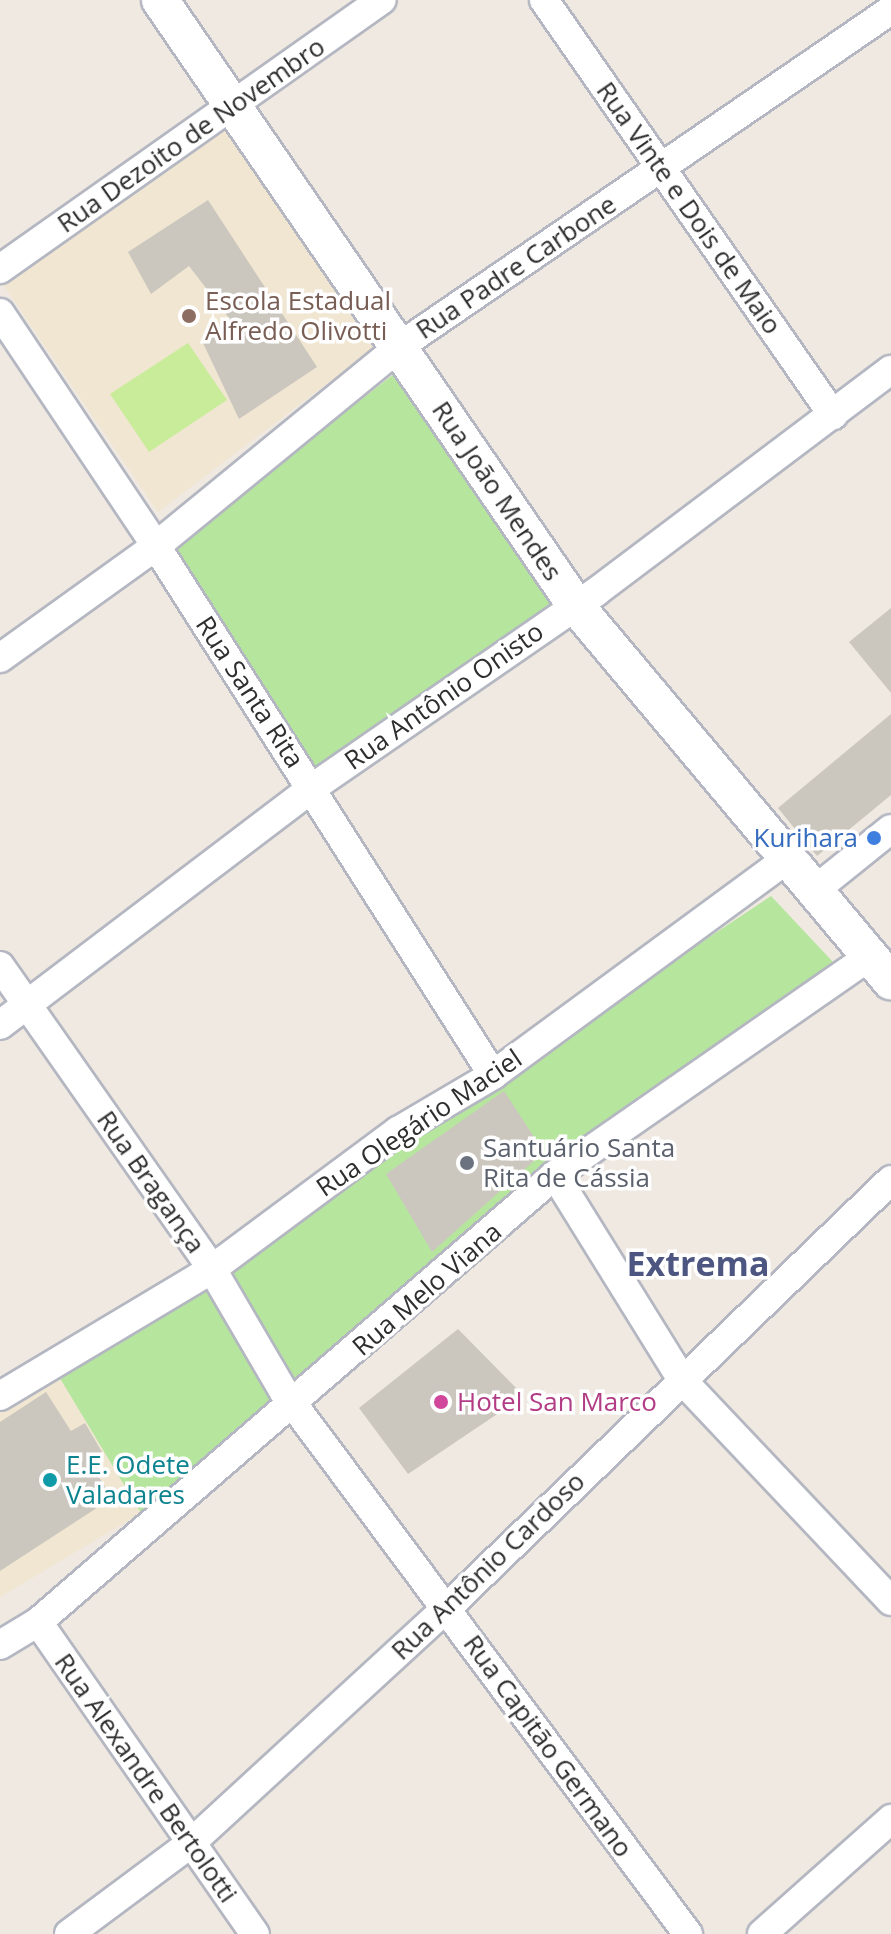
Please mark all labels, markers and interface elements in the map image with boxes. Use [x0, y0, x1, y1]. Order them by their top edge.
street label: Rua Dezoito de Novembro [51, 31, 331, 239]
street label: Rua Vinte e Dois de Maio [590, 76, 788, 340]
street label: Rua Padre Carbone [410, 188, 622, 346]
place label: Escola Estadual Alfredo Olivotti [205, 285, 391, 346]
marker: Escola Estadual Alfredo Olivotti [180, 307, 198, 325]
street label: Rua João Mendes [425, 395, 569, 587]
street label: Rua Santa Rita [189, 610, 311, 774]
street label: Rua Antônio Onisto [339, 616, 549, 776]
place label: Kurihara [753, 822, 858, 854]
marker: Kurihara [865, 829, 883, 847]
street label: Rua Olegário Maciel [310, 1043, 528, 1203]
street label: Rua Bragança [90, 1105, 212, 1259]
place label: Santuário Santa Rita de Cássia [483, 1132, 675, 1194]
marker: Santuário Santa Rita de Cássia [458, 1154, 476, 1172]
street label: Rua Melo Viana [346, 1216, 508, 1362]
district label: Extrema [627, 1244, 769, 1284]
place label: Hotel San Marco [457, 1386, 657, 1418]
marker: Hotel San Marco [432, 1393, 450, 1411]
place label: E.E. Odete Valadares [66, 1449, 190, 1510]
street label: Rua Antônio Cardoso [385, 1466, 591, 1666]
marker: E.E. Odete Valadares [41, 1471, 59, 1489]
street label: Rua Capitão Germano [457, 1629, 639, 1863]
street label: Rua Alexandre Bertolotti [48, 1647, 244, 1909]

